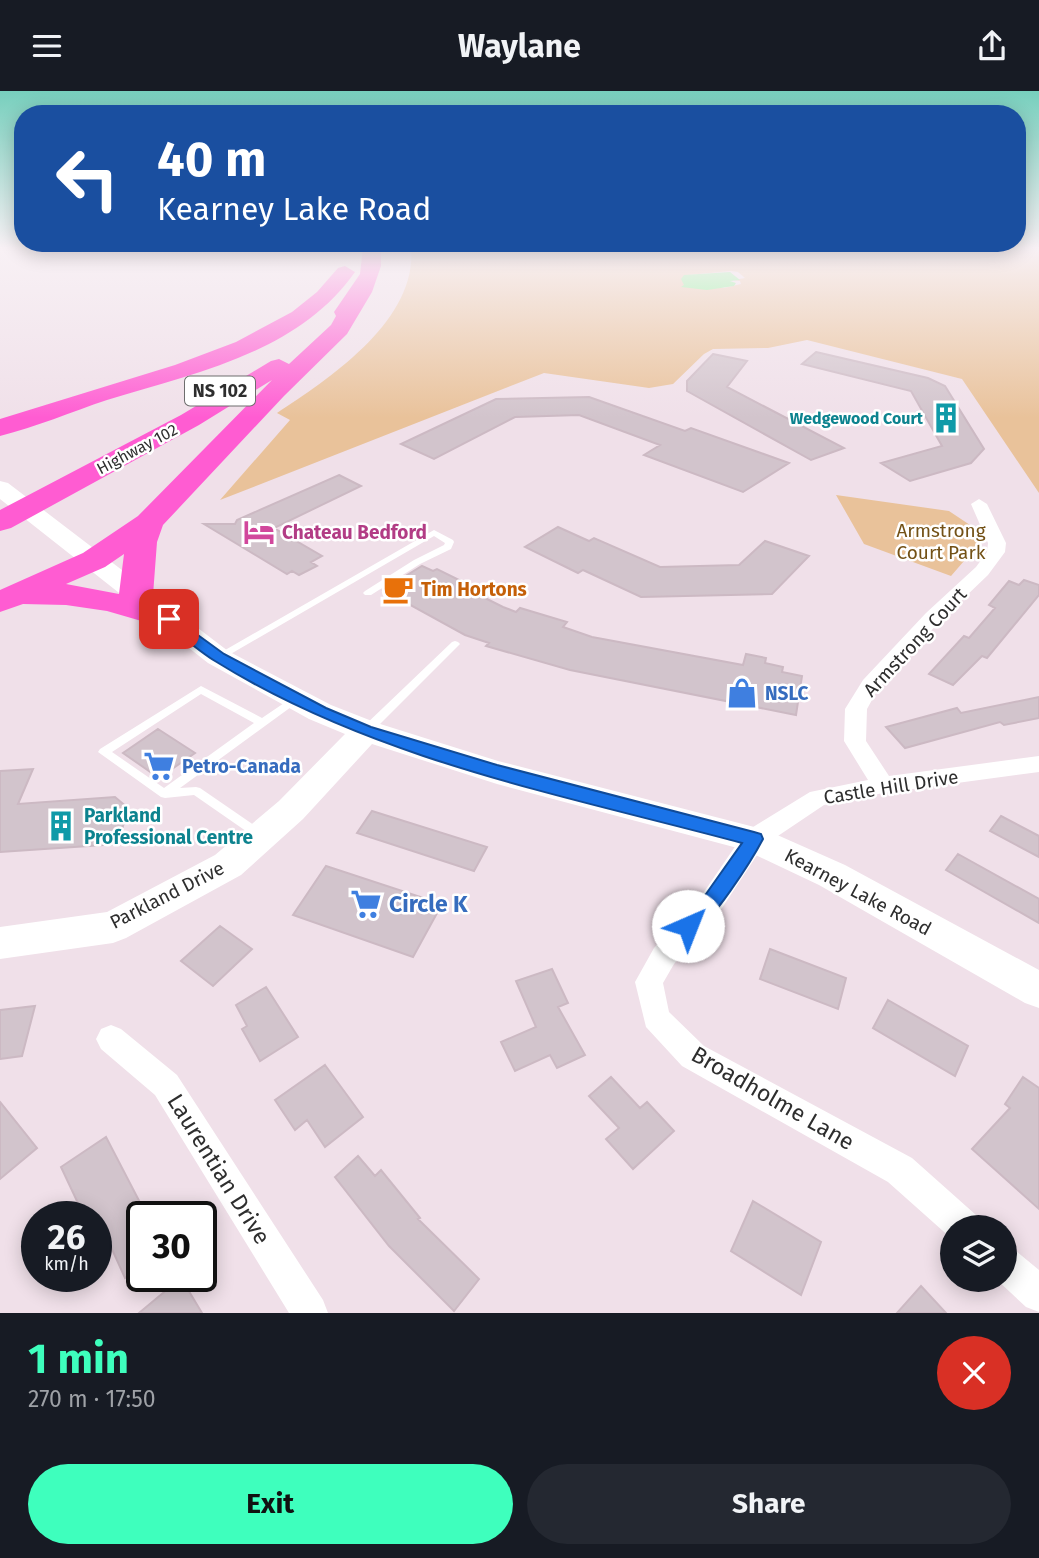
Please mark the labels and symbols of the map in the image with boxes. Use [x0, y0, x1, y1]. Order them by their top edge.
road number: NS 102 [185, 377, 255, 405]
building icon: Wedgewood Court [929, 401, 963, 435]
place label: Wedgewood Court [790, 409, 924, 428]
street label: Highway 102 [93, 420, 181, 478]
hotel icon: Chateau Bedford [242, 515, 276, 549]
park label: Armstrong Court Park [896, 519, 986, 564]
place label: Chateau Bedford [282, 521, 427, 544]
cafe icon: Tim Hortons [381, 572, 415, 606]
place label: Tim Hortons [421, 578, 527, 601]
street label: Armstrong Court [859, 583, 971, 701]
pin [139, 589, 199, 649]
shop icon: NSLC [725, 676, 759, 710]
place label: NSLC [765, 682, 808, 705]
supermarket icon: Petro-Canada [142, 749, 176, 783]
place label: Petro-Canada [182, 755, 301, 778]
street label: Castle Hill Drive [822, 765, 960, 809]
place label: Parkland Professional Centre [84, 804, 253, 849]
building icon: Parkland Professional Centre [44, 809, 78, 843]
street label: Kearney Lake Road [781, 844, 935, 940]
street label: Parkland Drive [106, 856, 228, 934]
supermarket icon: Circle K [349, 887, 383, 921]
position arrow [651, 889, 725, 963]
place label: Circle K [389, 890, 468, 918]
street label: Broadholme Lane [687, 1040, 859, 1156]
street label: Laurentian Drive [162, 1089, 276, 1249]
speed limit sign: 30 [126, 1201, 217, 1292]

